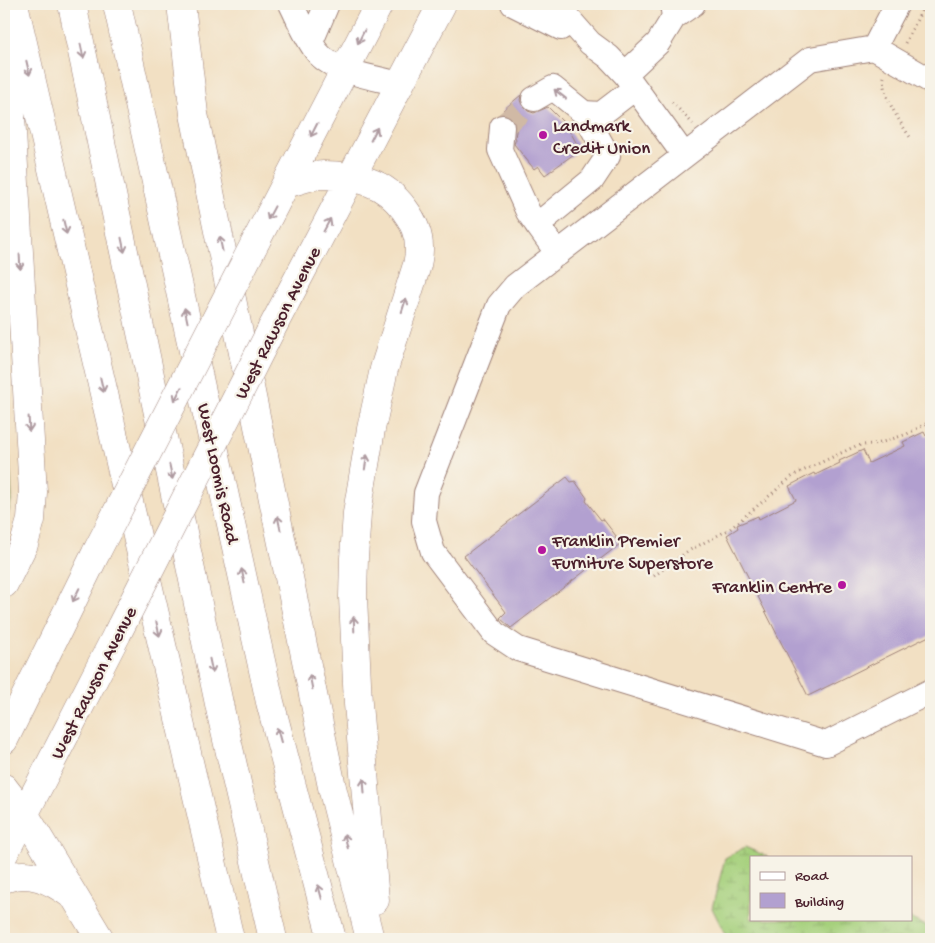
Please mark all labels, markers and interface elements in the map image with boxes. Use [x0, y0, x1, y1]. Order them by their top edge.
one-way arrow [356, 29, 365, 44]
one-way arrow [78, 43, 88, 59]
one-way arrow [24, 60, 33, 76]
one-way arrow [554, 88, 567, 99]
place label: Landmark Credit Union [553, 116, 650, 161]
one-way arrow [309, 122, 319, 137]
one-way arrow [370, 127, 379, 142]
marker: Landmark Credit Union [537, 129, 549, 141]
one-way arrow [266, 205, 276, 220]
one-way arrow [61, 218, 70, 234]
one-way arrow [323, 218, 332, 233]
one-way arrow [119, 236, 128, 252]
one-way arrow [215, 236, 225, 252]
street label: West Rawson Avenue [231, 243, 328, 404]
one-way arrow [15, 254, 24, 270]
one-way arrow [400, 297, 410, 313]
one-way arrow [180, 308, 190, 324]
one-way arrow [98, 376, 107, 392]
one-way arrow [173, 386, 183, 401]
street label: West Loomis Road [191, 402, 243, 548]
one-way arrow [24, 416, 33, 432]
one-way arrow [361, 455, 371, 471]
one-way arrow [166, 464, 176, 480]
one-way arrow [273, 515, 283, 531]
place label: Franklin Premier Furniture Superstore [551, 531, 713, 576]
marker: Franklin Premier Furniture Superstore [536, 544, 548, 556]
one-way arrow [238, 569, 247, 585]
place label: Franklin Centre [711, 577, 832, 600]
marker: Franklin Centre [836, 579, 848, 591]
one-way arrow [71, 587, 80, 602]
street label: West Rawson Avenue [47, 603, 144, 764]
one-way arrow [350, 616, 359, 632]
one-way arrow [154, 620, 163, 636]
one-way arrow [207, 657, 216, 673]
one-way arrow [306, 675, 315, 691]
one-way arrow [274, 727, 283, 743]
one-way arrow [359, 778, 369, 794]
one-way arrow [341, 833, 350, 849]
legend [750, 856, 912, 920]
text: Road [795, 868, 829, 886]
one-way arrow [315, 885, 324, 901]
text: Building [794, 894, 844, 912]

